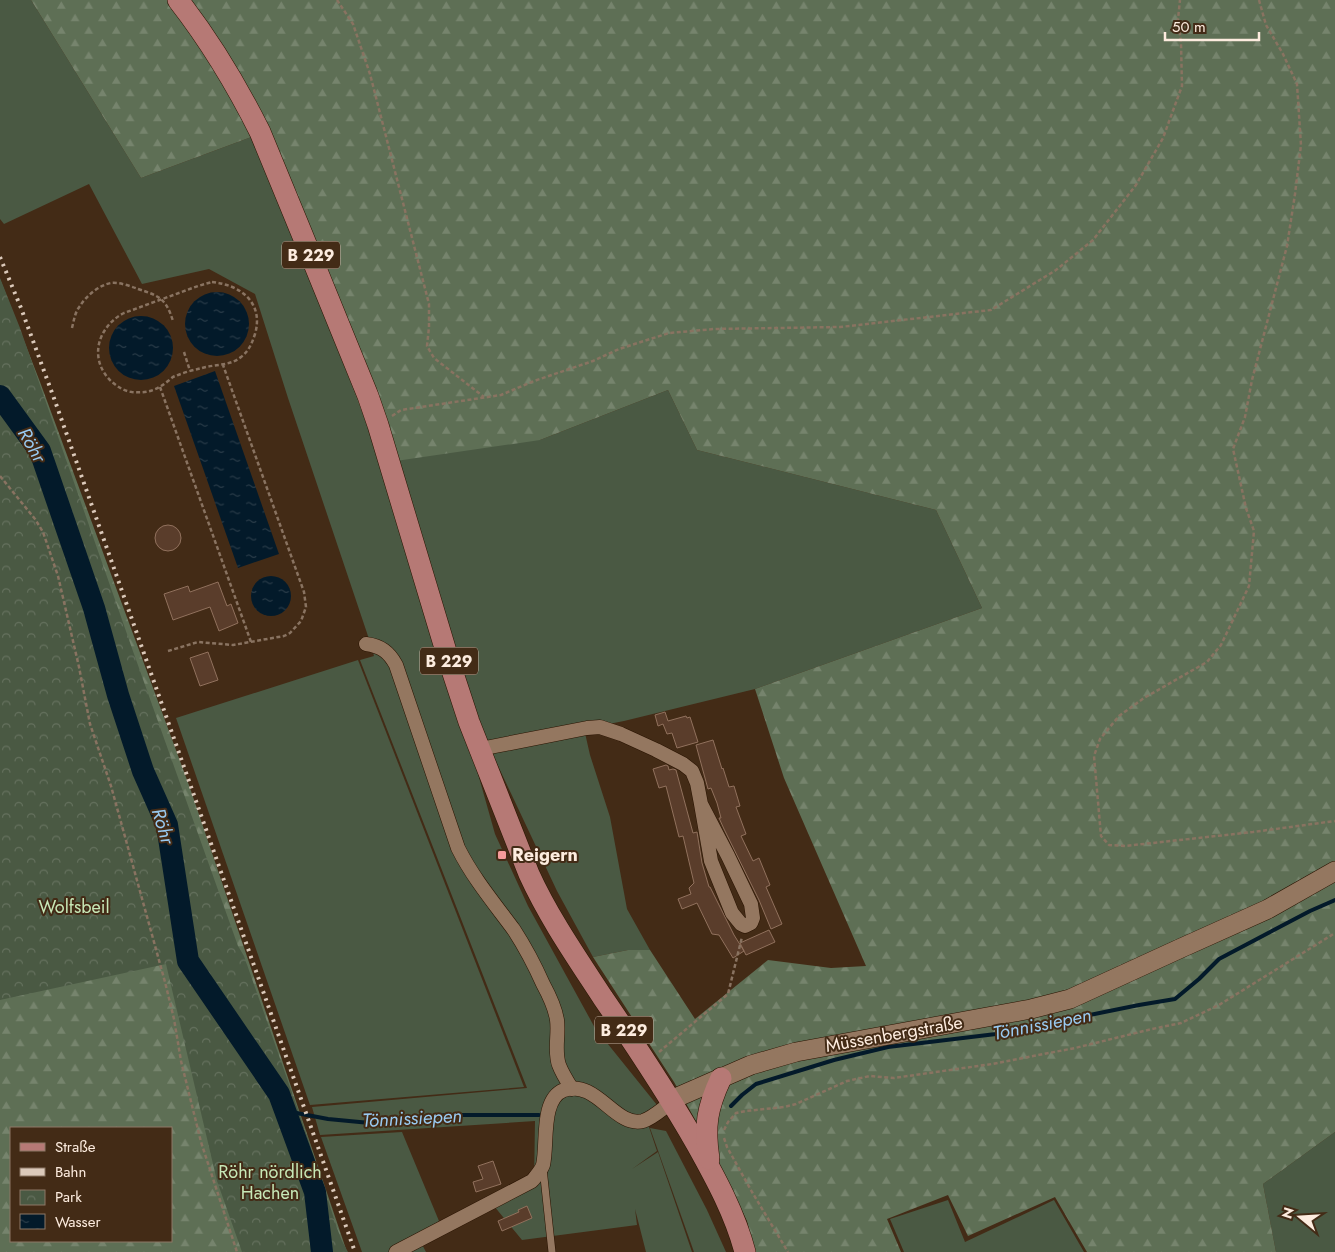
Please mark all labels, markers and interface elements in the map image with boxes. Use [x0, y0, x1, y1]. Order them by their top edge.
scale bar [1165, 10, 1259, 42]
text: 50 m [1172, 16, 1206, 38]
road number: B 229 [282, 242, 340, 268]
water label: Röhr [11, 422, 54, 469]
road number: B 229 [420, 648, 478, 674]
water label: Röhr [145, 805, 182, 849]
place label: Reigern [512, 842, 578, 868]
marker: Reigern [496, 849, 508, 861]
park label: Wolfsbeil [38, 894, 110, 920]
water label: Tönnissiepen [990, 1001, 1094, 1047]
street label: Müssenbergstraße [823, 1009, 965, 1059]
road number: B 229 [595, 1016, 653, 1044]
water label: Tönnissiepen [362, 1102, 462, 1134]
legend [10, 1127, 172, 1242]
text: Straße [55, 1136, 96, 1158]
park label: Röhr nördlich Hachen [218, 1159, 322, 1206]
text: Bahn [55, 1161, 86, 1183]
text: Park [55, 1186, 82, 1208]
north arrow [1275, 1192, 1325, 1242]
text: N [1276, 1205, 1299, 1221]
text: Wasser [55, 1211, 101, 1233]

